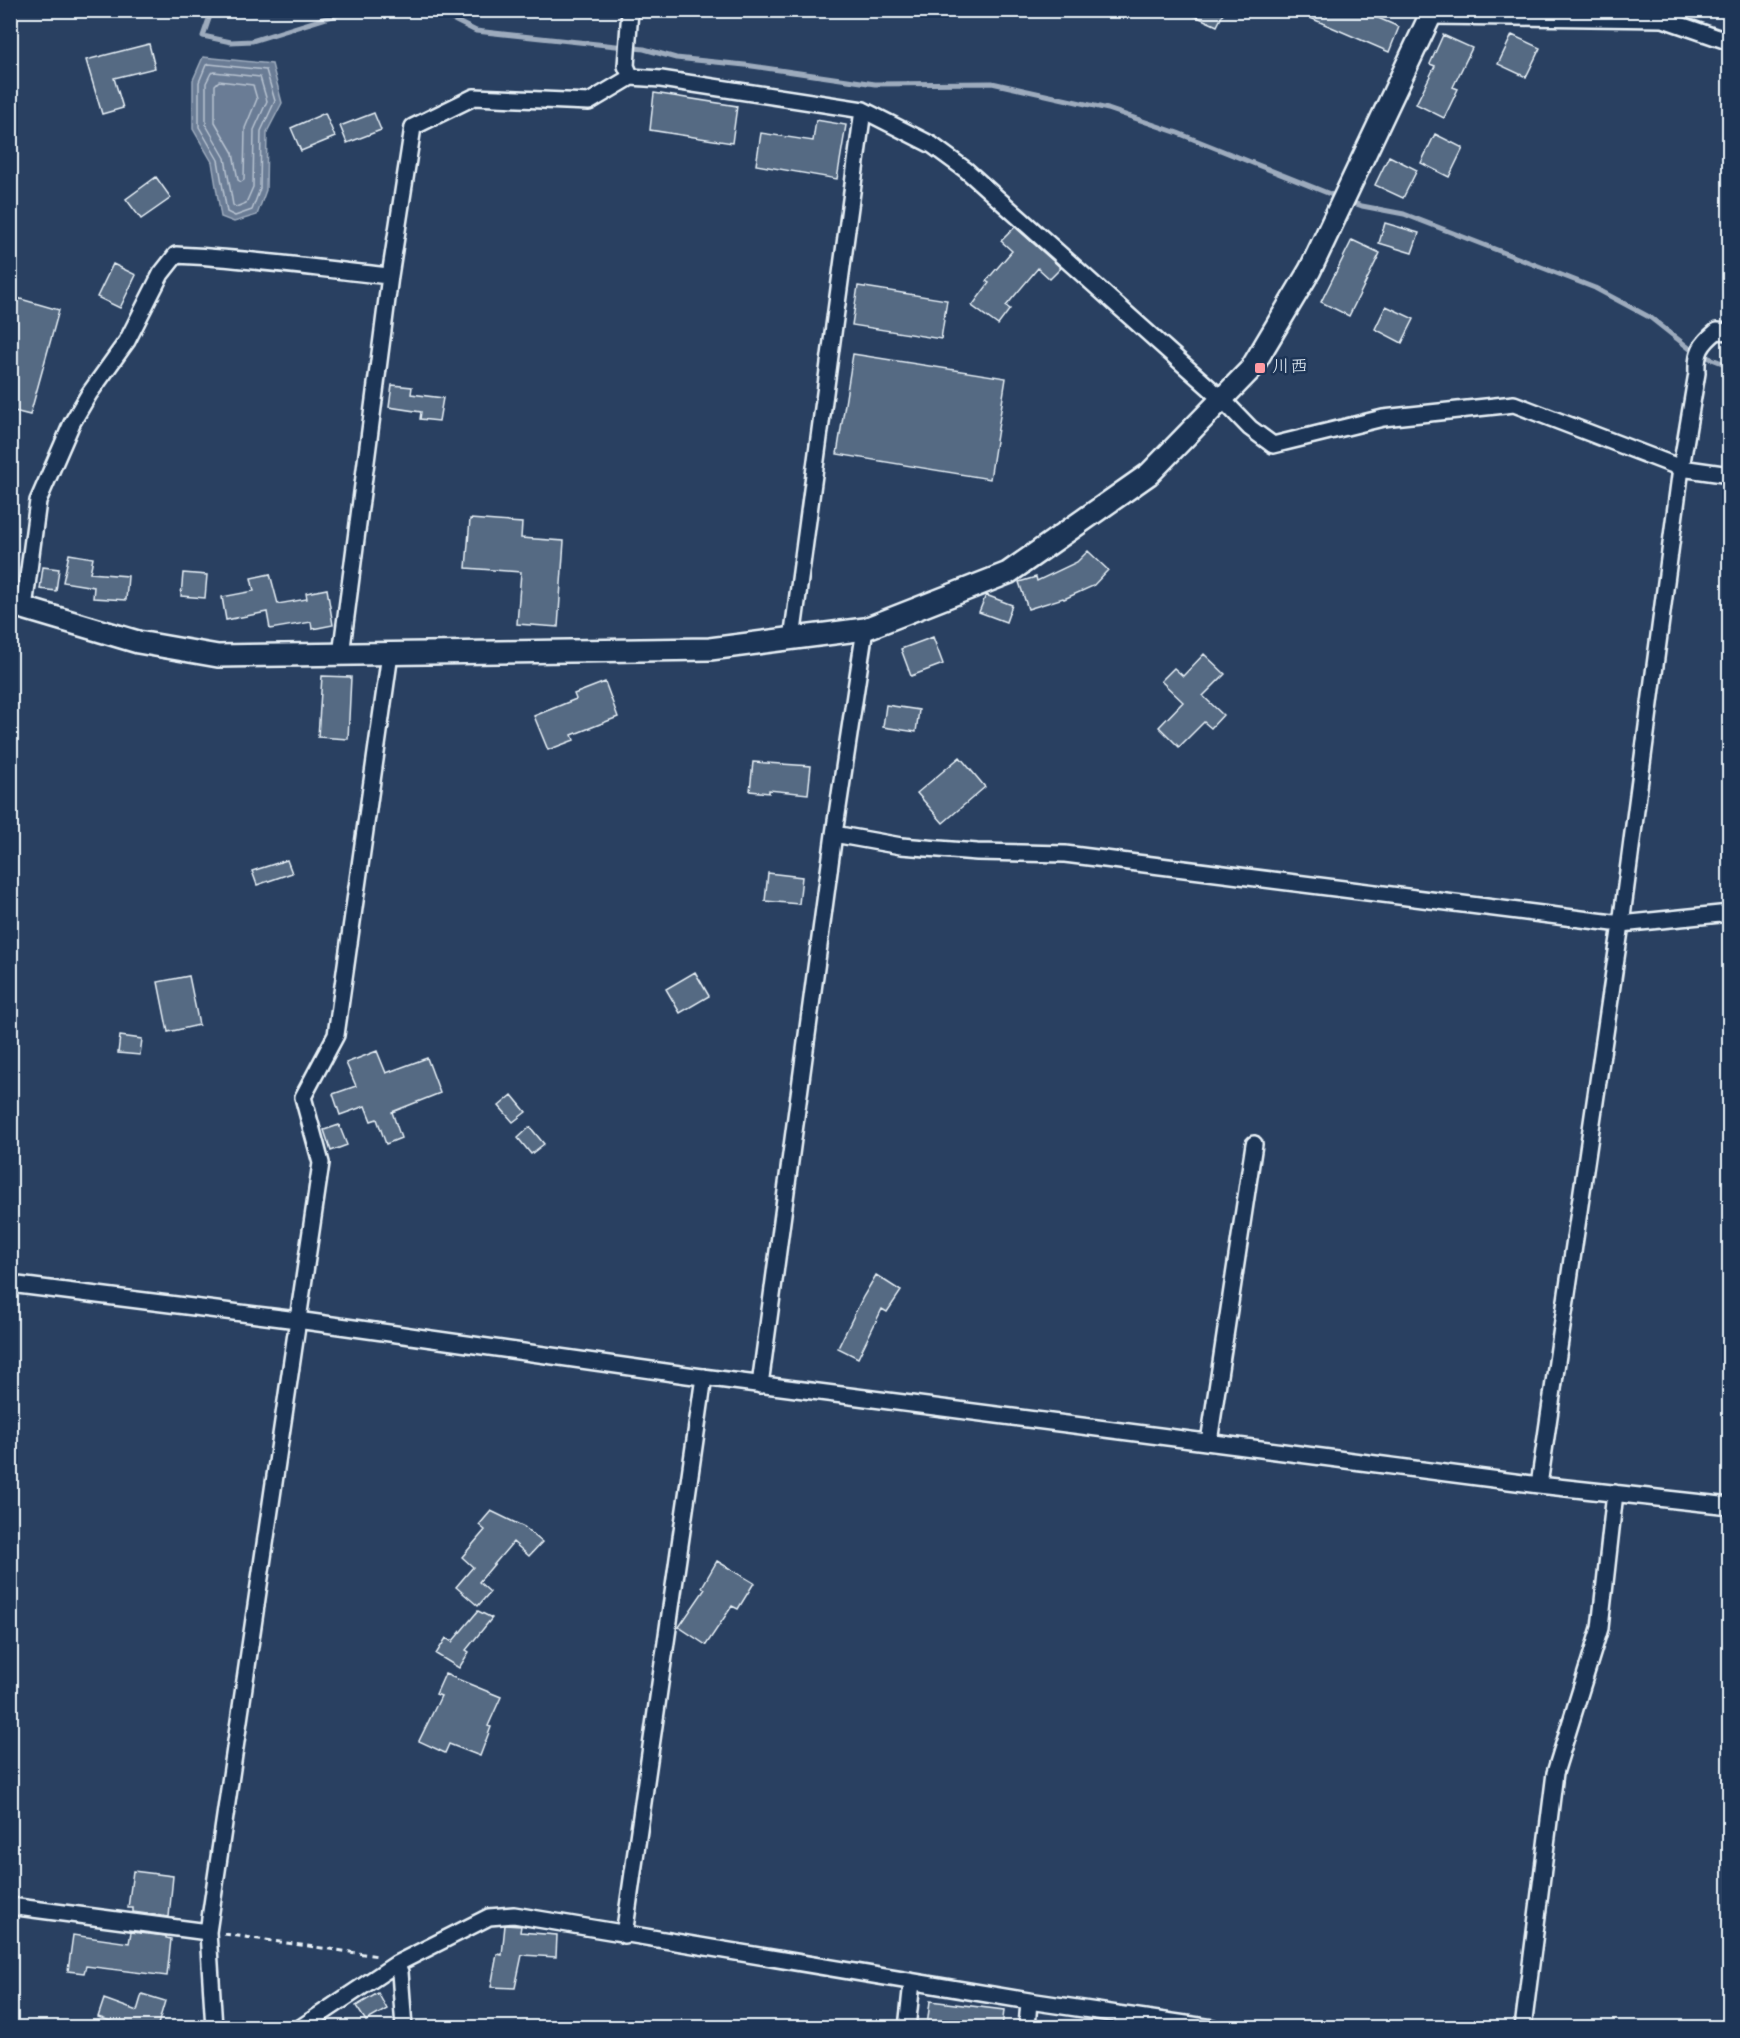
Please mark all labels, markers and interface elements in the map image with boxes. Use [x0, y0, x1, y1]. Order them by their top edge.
place label: 川西 [1272, 358, 1308, 379]
marker: 川西 [1253, 361, 1267, 375]

